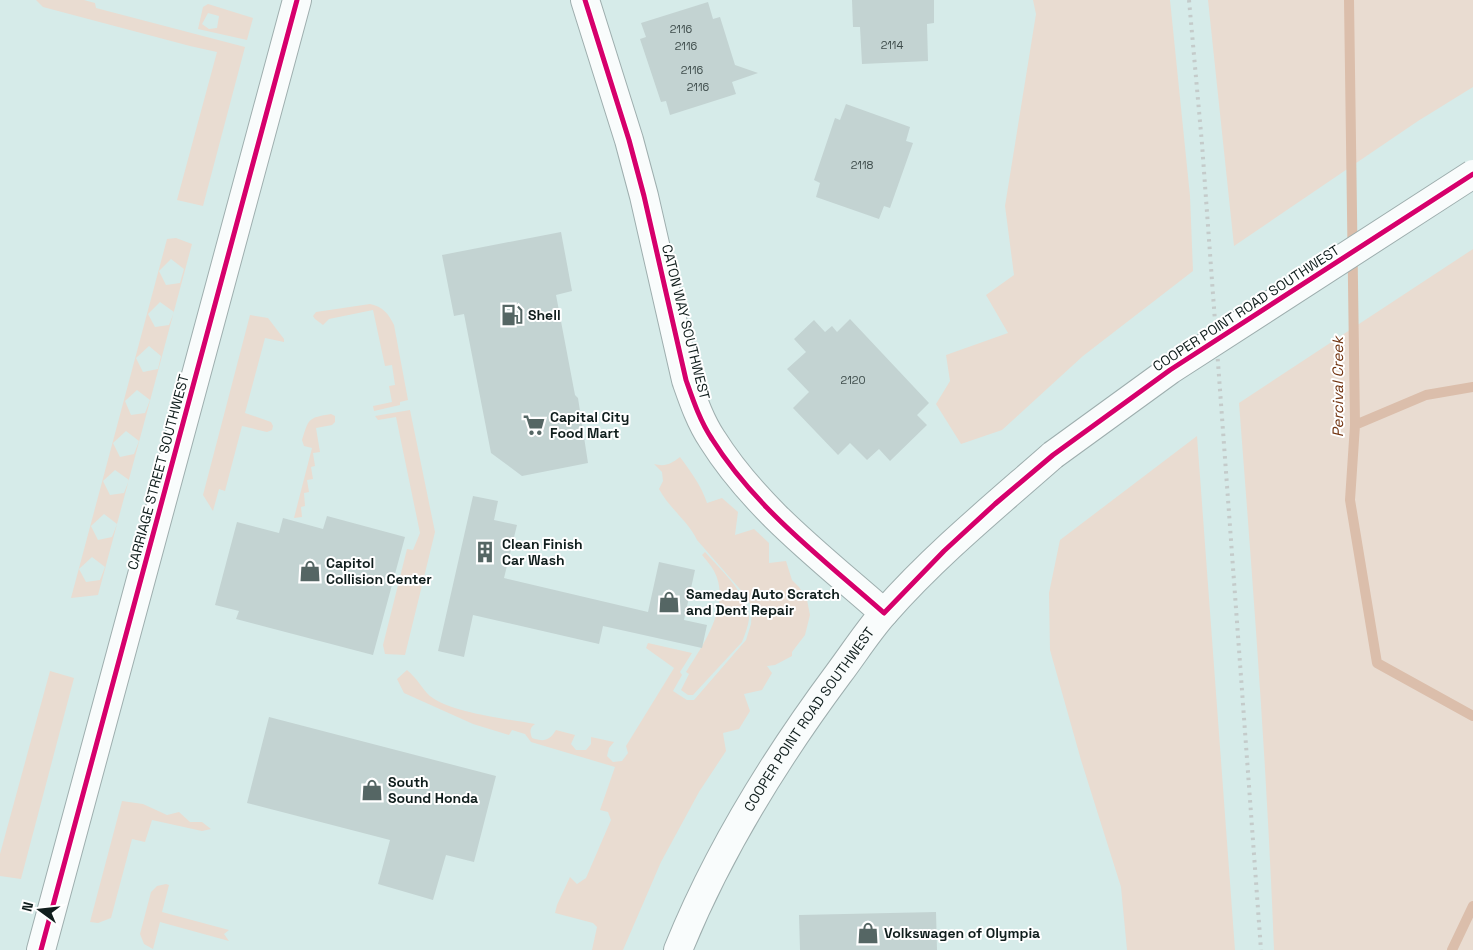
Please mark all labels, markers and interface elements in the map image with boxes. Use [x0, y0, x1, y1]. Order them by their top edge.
house number: 2116 [670, 22, 693, 36]
house number: 2114 [881, 38, 903, 52]
house number: 2116 [675, 39, 698, 53]
house number: 2116 [681, 63, 704, 77]
house number: 2116 [687, 80, 710, 94]
house number: 2118 [851, 158, 873, 172]
street label: COOPER POINT ROAD SOUTHWEST [1149, 241, 1343, 375]
street label: CATON WAY SOUTHWEST [658, 242, 714, 402]
fuel station icon: Shell [499, 302, 525, 328]
place label: Shell [528, 306, 561, 324]
water label: Percival Creek [1328, 335, 1347, 437]
street label: CARRIAGE STREET SOUTHWEST [123, 372, 193, 572]
house number: 2120 [841, 373, 865, 387]
place label: Capital City Food Mart [550, 408, 629, 442]
supermarket icon: Capital City Food Mart [521, 412, 547, 438]
place label: Clean Finish Car Wash [502, 535, 583, 569]
building icon: Clean Finish Car Wash [472, 539, 498, 565]
place label: Capitol Collision Center [326, 554, 432, 588]
shop icon: Capitol Collision Center [297, 558, 323, 584]
place label: Sameday Auto Scratch and Dent Repair [686, 585, 840, 619]
shop icon: Sameday Auto Scratch and Dent Repair [656, 589, 682, 615]
street label: COOPER POINT ROAD SOUTHWEST [740, 623, 878, 815]
place label: South Sound Honda [388, 773, 478, 807]
shop icon: South Sound Honda [359, 777, 385, 803]
north arrow [15, 885, 65, 935]
text: N [18, 900, 37, 914]
shop icon: Volkswagen of Olympia [855, 920, 881, 946]
place label: Volkswagen of Olympia [884, 924, 1040, 942]

